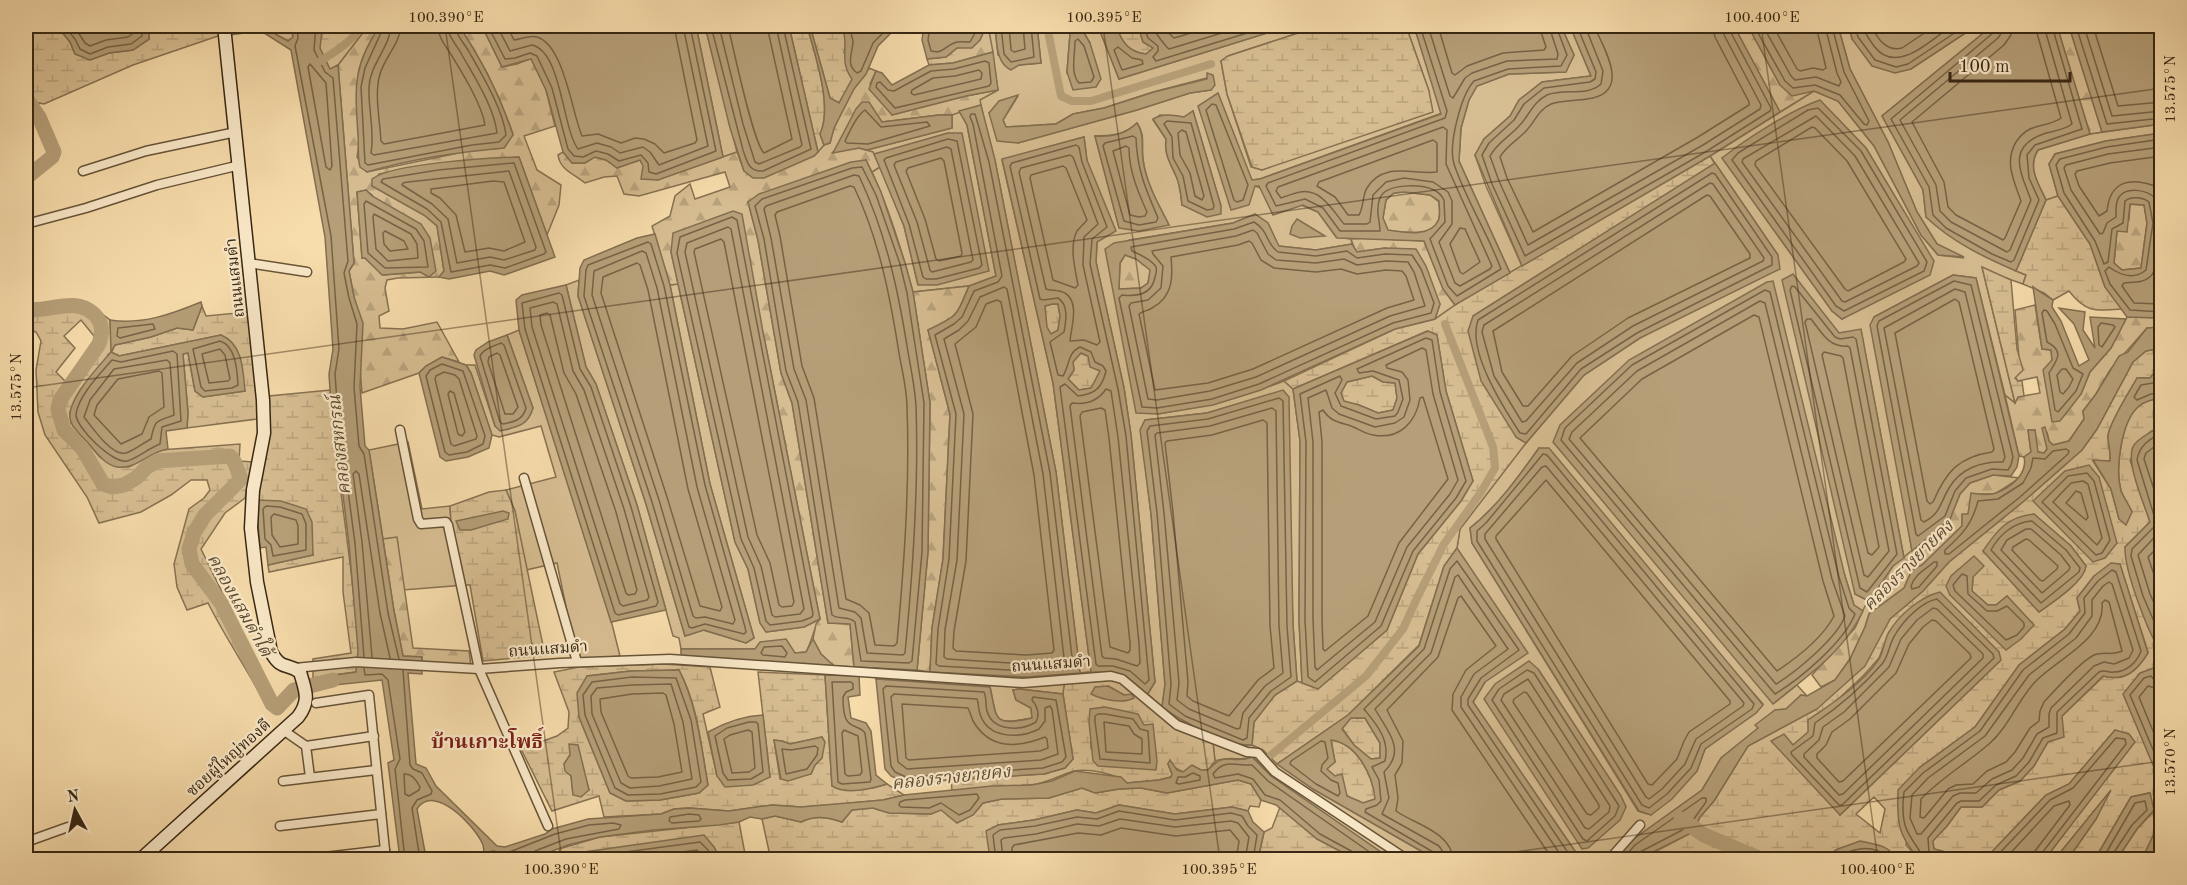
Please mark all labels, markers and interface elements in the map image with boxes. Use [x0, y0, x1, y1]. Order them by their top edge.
text: 100.390°E [408, 11, 484, 26]
text: 100.395°E [1066, 11, 1142, 26]
text: 100.400°E [1724, 11, 1800, 26]
scale bar [1950, 45, 2070, 83]
text: 13.575°N [2164, 55, 2179, 123]
text: 100 m [1959, 58, 2010, 76]
street label: ถนนแสมดำ [222, 237, 248, 318]
text: 13.575°N [10, 353, 25, 421]
water label: คลองสหกรณ์ [322, 391, 354, 496]
water label: คลองรางยายคง [1860, 517, 1958, 614]
water label: คลองแสมดำใต้ [203, 549, 280, 662]
street label: ถนนแสมดำ [508, 637, 588, 661]
street label: ถนนแสมดำ [1011, 652, 1091, 676]
street label: ซอยผู้ใหญ่ทองดี [182, 714, 275, 801]
district label: บ้านเกาะโพธิ์ [431, 726, 544, 753]
text: 13.570°N [2164, 728, 2179, 796]
water label: คลองรางยายคง [891, 763, 1012, 793]
north arrow [45, 780, 105, 840]
text: N [66, 788, 81, 806]
text: 100.390°E [523, 863, 599, 878]
text: 100.395°E [1181, 863, 1257, 878]
text: 100.400°E [1839, 863, 1915, 878]

